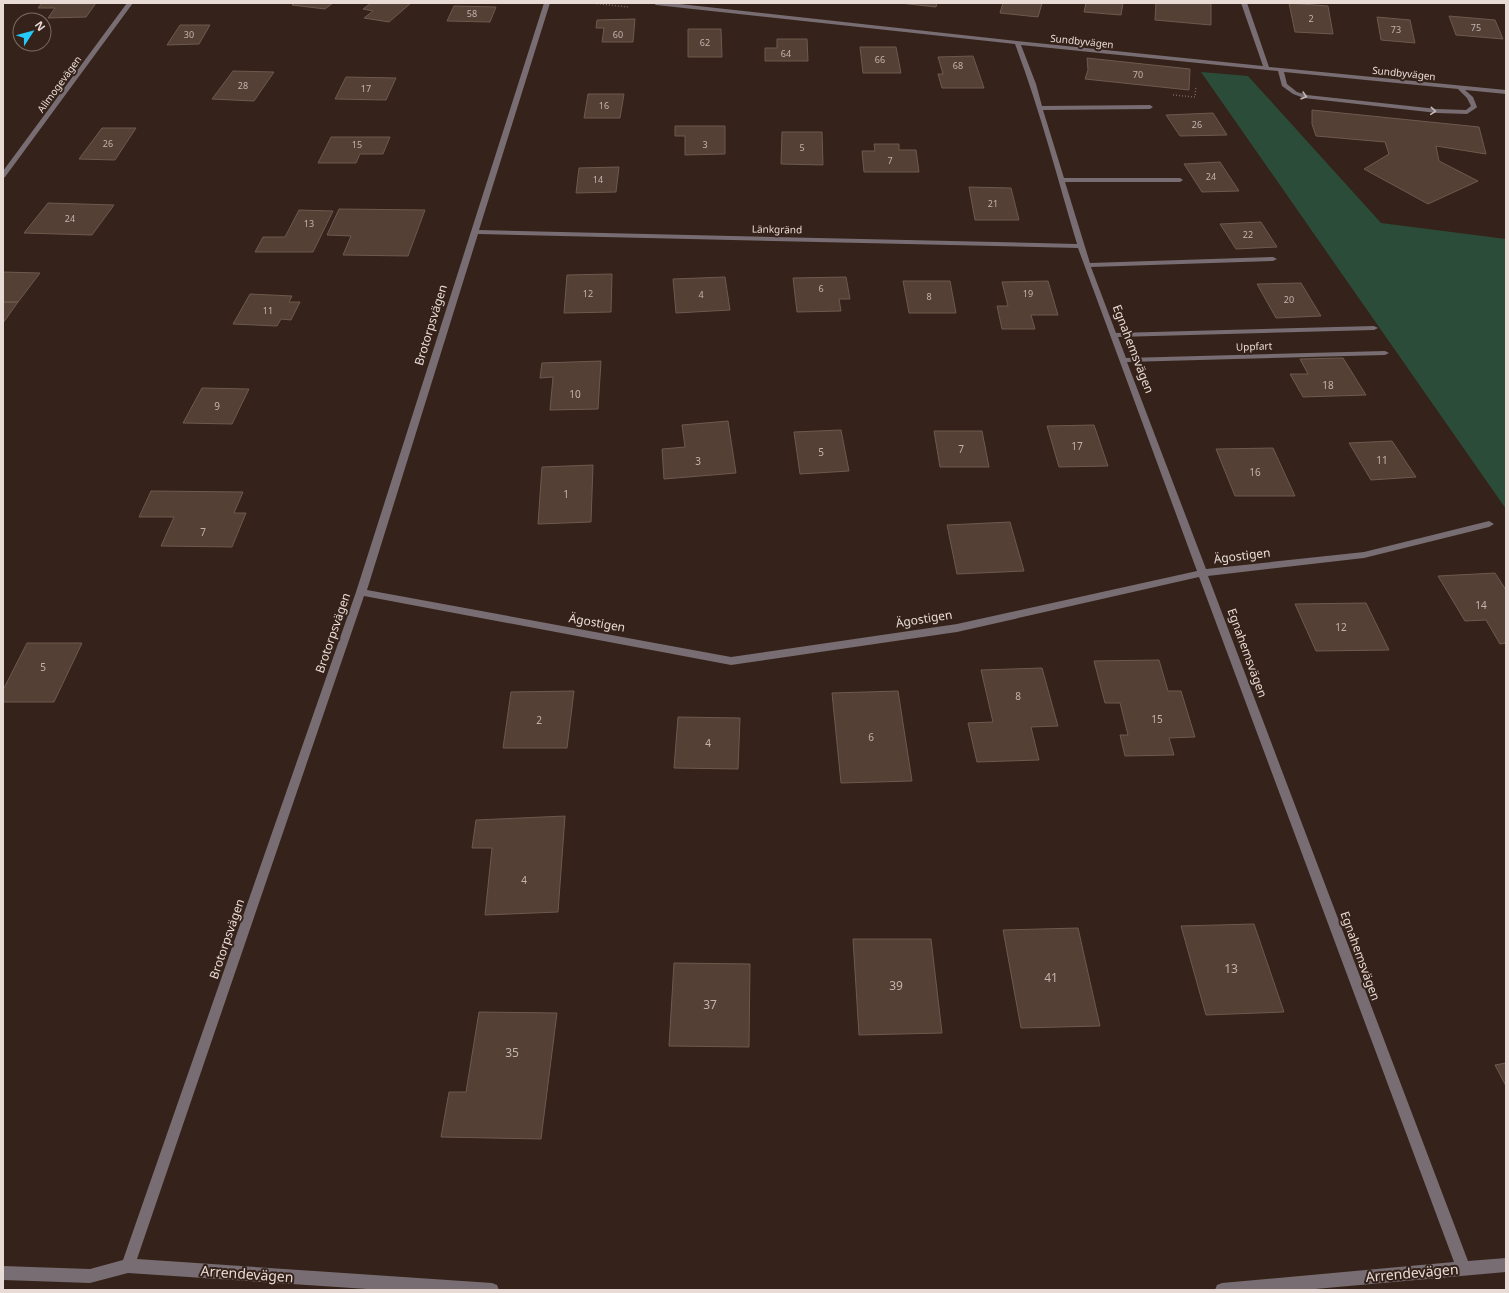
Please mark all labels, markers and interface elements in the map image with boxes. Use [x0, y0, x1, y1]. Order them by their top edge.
house number: 58 [467, 7, 477, 20]
north arrow [12, 12, 52, 52]
house number: 2 [1308, 12, 1314, 25]
text: N [32, 18, 49, 34]
house number: 75 [1471, 21, 1481, 34]
house number: 73 [1391, 23, 1401, 36]
house number: 30 [184, 28, 194, 41]
house number: 60 [613, 28, 623, 41]
street label: Sundbyvägen [1050, 31, 1114, 51]
house number: 62 [700, 36, 710, 49]
house number: 64 [781, 47, 791, 60]
street label: Allmogevägen [34, 53, 84, 115]
house number: 66 [875, 53, 885, 66]
house number: 68 [953, 59, 963, 72]
street label: Sundbyvägen [1372, 63, 1436, 83]
house number: 70 [1133, 68, 1143, 81]
house number: 28 [238, 79, 248, 92]
house number: 17 [361, 82, 371, 95]
one-way arrow [1301, 91, 1308, 100]
house number: 16 [599, 99, 609, 112]
one-way arrow [1430, 106, 1436, 115]
house number: 26 [1192, 118, 1202, 131]
house number: 26 [103, 137, 113, 150]
house number: 15 [352, 138, 362, 151]
house number: 3 [702, 138, 708, 151]
house number: 5 [799, 141, 805, 154]
house number: 7 [887, 154, 893, 167]
house number: 24 [1206, 170, 1216, 183]
house number: 14 [593, 173, 603, 186]
house number: 21 [988, 197, 998, 210]
house number: 24 [65, 212, 75, 225]
house number: 13 [304, 217, 314, 230]
street label: Länkgränd [752, 222, 802, 236]
house number: 22 [1243, 228, 1253, 241]
street label: Brotorpsvägen [410, 282, 451, 367]
house number: 6 [818, 282, 824, 295]
house number: 12 [583, 287, 593, 300]
house number: 19 [1023, 287, 1033, 300]
house number: 4 [698, 288, 704, 301]
house number: 8 [926, 290, 932, 303]
house number: 20 [1284, 293, 1294, 306]
street label: Egnahemsvägen [1109, 302, 1158, 396]
house number: 11 [263, 304, 273, 317]
street label: Uppfart [1236, 338, 1273, 354]
house number: 18 [1322, 378, 1334, 392]
house number: 10 [569, 387, 581, 401]
house number: 9 [214, 399, 220, 413]
house number: 17 [1071, 439, 1083, 453]
house number: 7 [958, 442, 964, 456]
house number: 5 [818, 445, 824, 459]
house number: 11 [1376, 453, 1388, 467]
house number: 3 [695, 454, 701, 468]
house number: 16 [1249, 465, 1261, 479]
house number: 1 [563, 487, 569, 501]
house number: 7 [200, 525, 206, 539]
street label: Ägostigen [1213, 544, 1271, 567]
street label: Brotorpsvägen [311, 590, 354, 675]
house number: 14 [1475, 598, 1487, 612]
street label: Ägostigen [894, 606, 953, 631]
street label: Egnahemsvägen [1223, 606, 1271, 700]
street label: Ägostigen [568, 609, 627, 636]
house number: 12 [1335, 620, 1347, 634]
house number: 5 [40, 660, 46, 674]
house number: 8 [1015, 689, 1021, 703]
house number: 15 [1151, 712, 1163, 726]
house number: 2 [536, 713, 542, 727]
house number: 6 [868, 730, 874, 744]
house number: 4 [705, 736, 711, 750]
house number: 4 [521, 873, 527, 887]
street label: Brotorpsvägen [205, 896, 248, 981]
street label: Egnahemsvägen [1336, 909, 1384, 1003]
house number: 13 [1224, 960, 1238, 977]
house number: 41 [1044, 969, 1058, 986]
house number: 39 [889, 977, 903, 994]
house number: 37 [703, 996, 717, 1013]
house number: 35 [505, 1044, 519, 1061]
street label: Arrendevägen [1365, 1259, 1459, 1286]
street label: Arrendevägen [200, 1261, 294, 1286]

